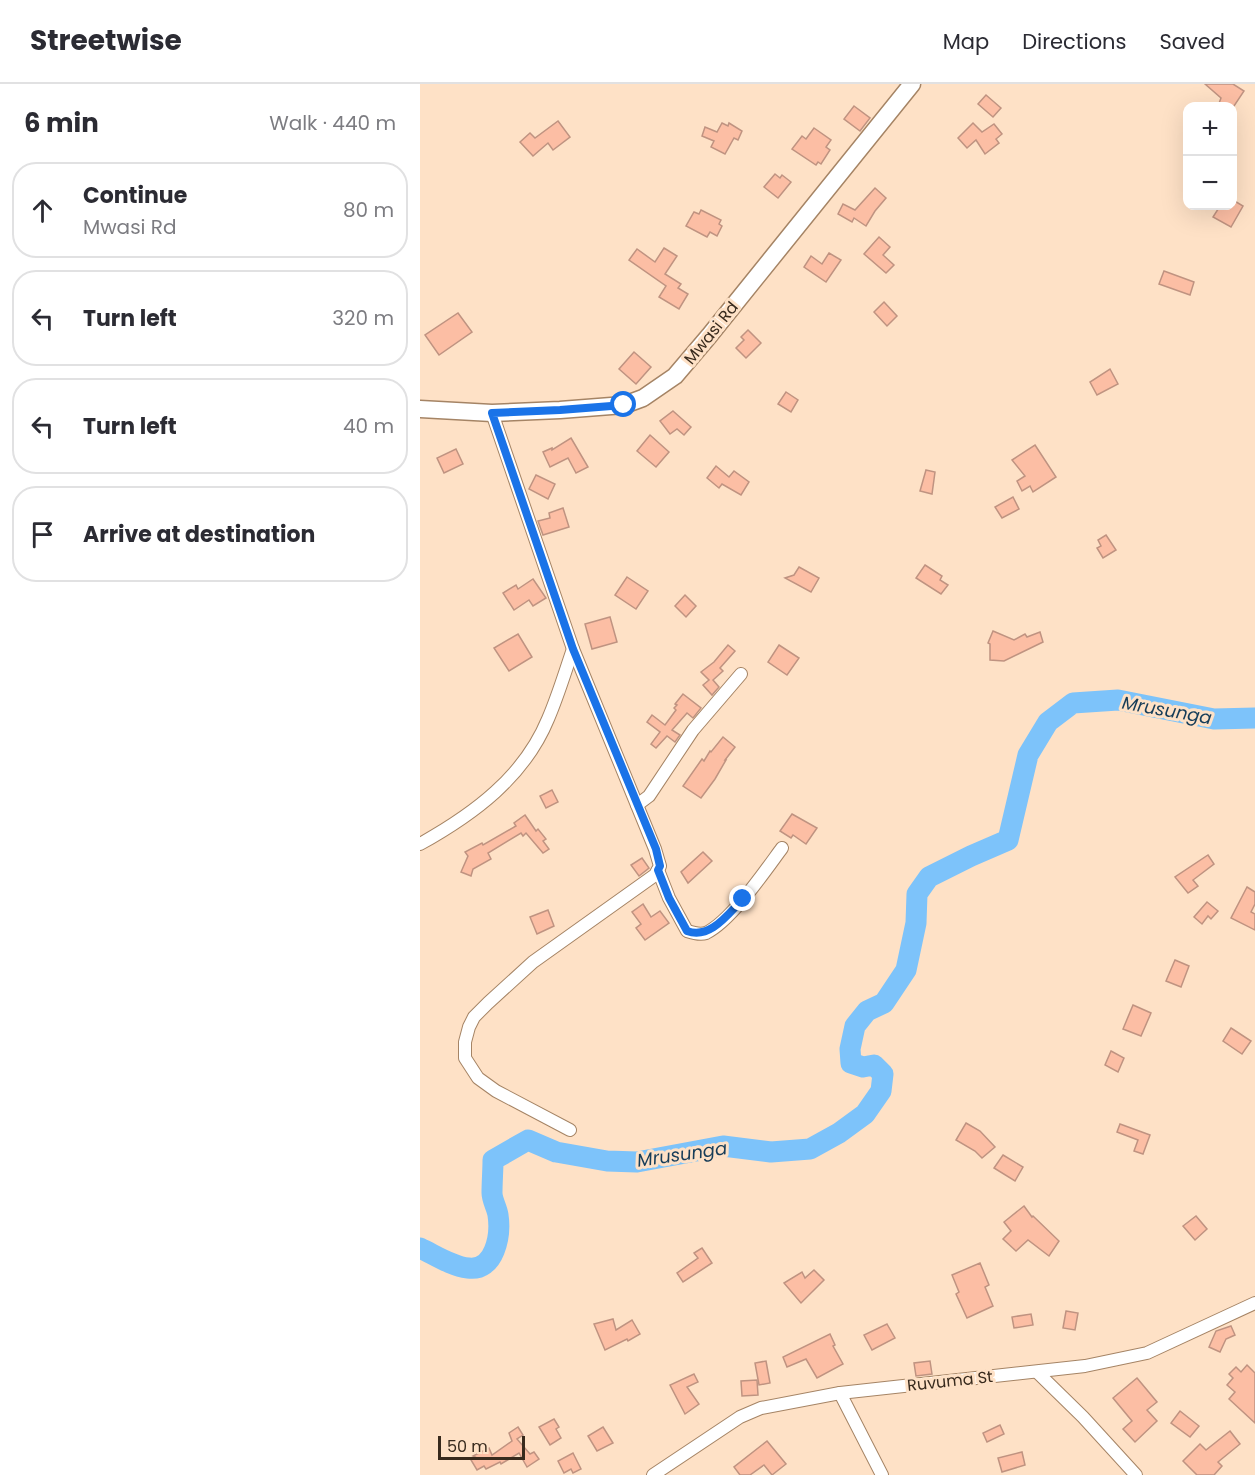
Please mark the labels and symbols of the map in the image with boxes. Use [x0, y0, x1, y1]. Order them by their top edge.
street label: Mwasi Rd [679, 297, 743, 369]
route start [610, 391, 636, 417]
water label: Mrusunga [1120, 690, 1214, 730]
route end [729, 885, 755, 911]
water label: Mrusunga [635, 1135, 729, 1173]
street label: Ruvuma St [906, 1365, 994, 1397]
scale bar [438, 1433, 525, 1460]

